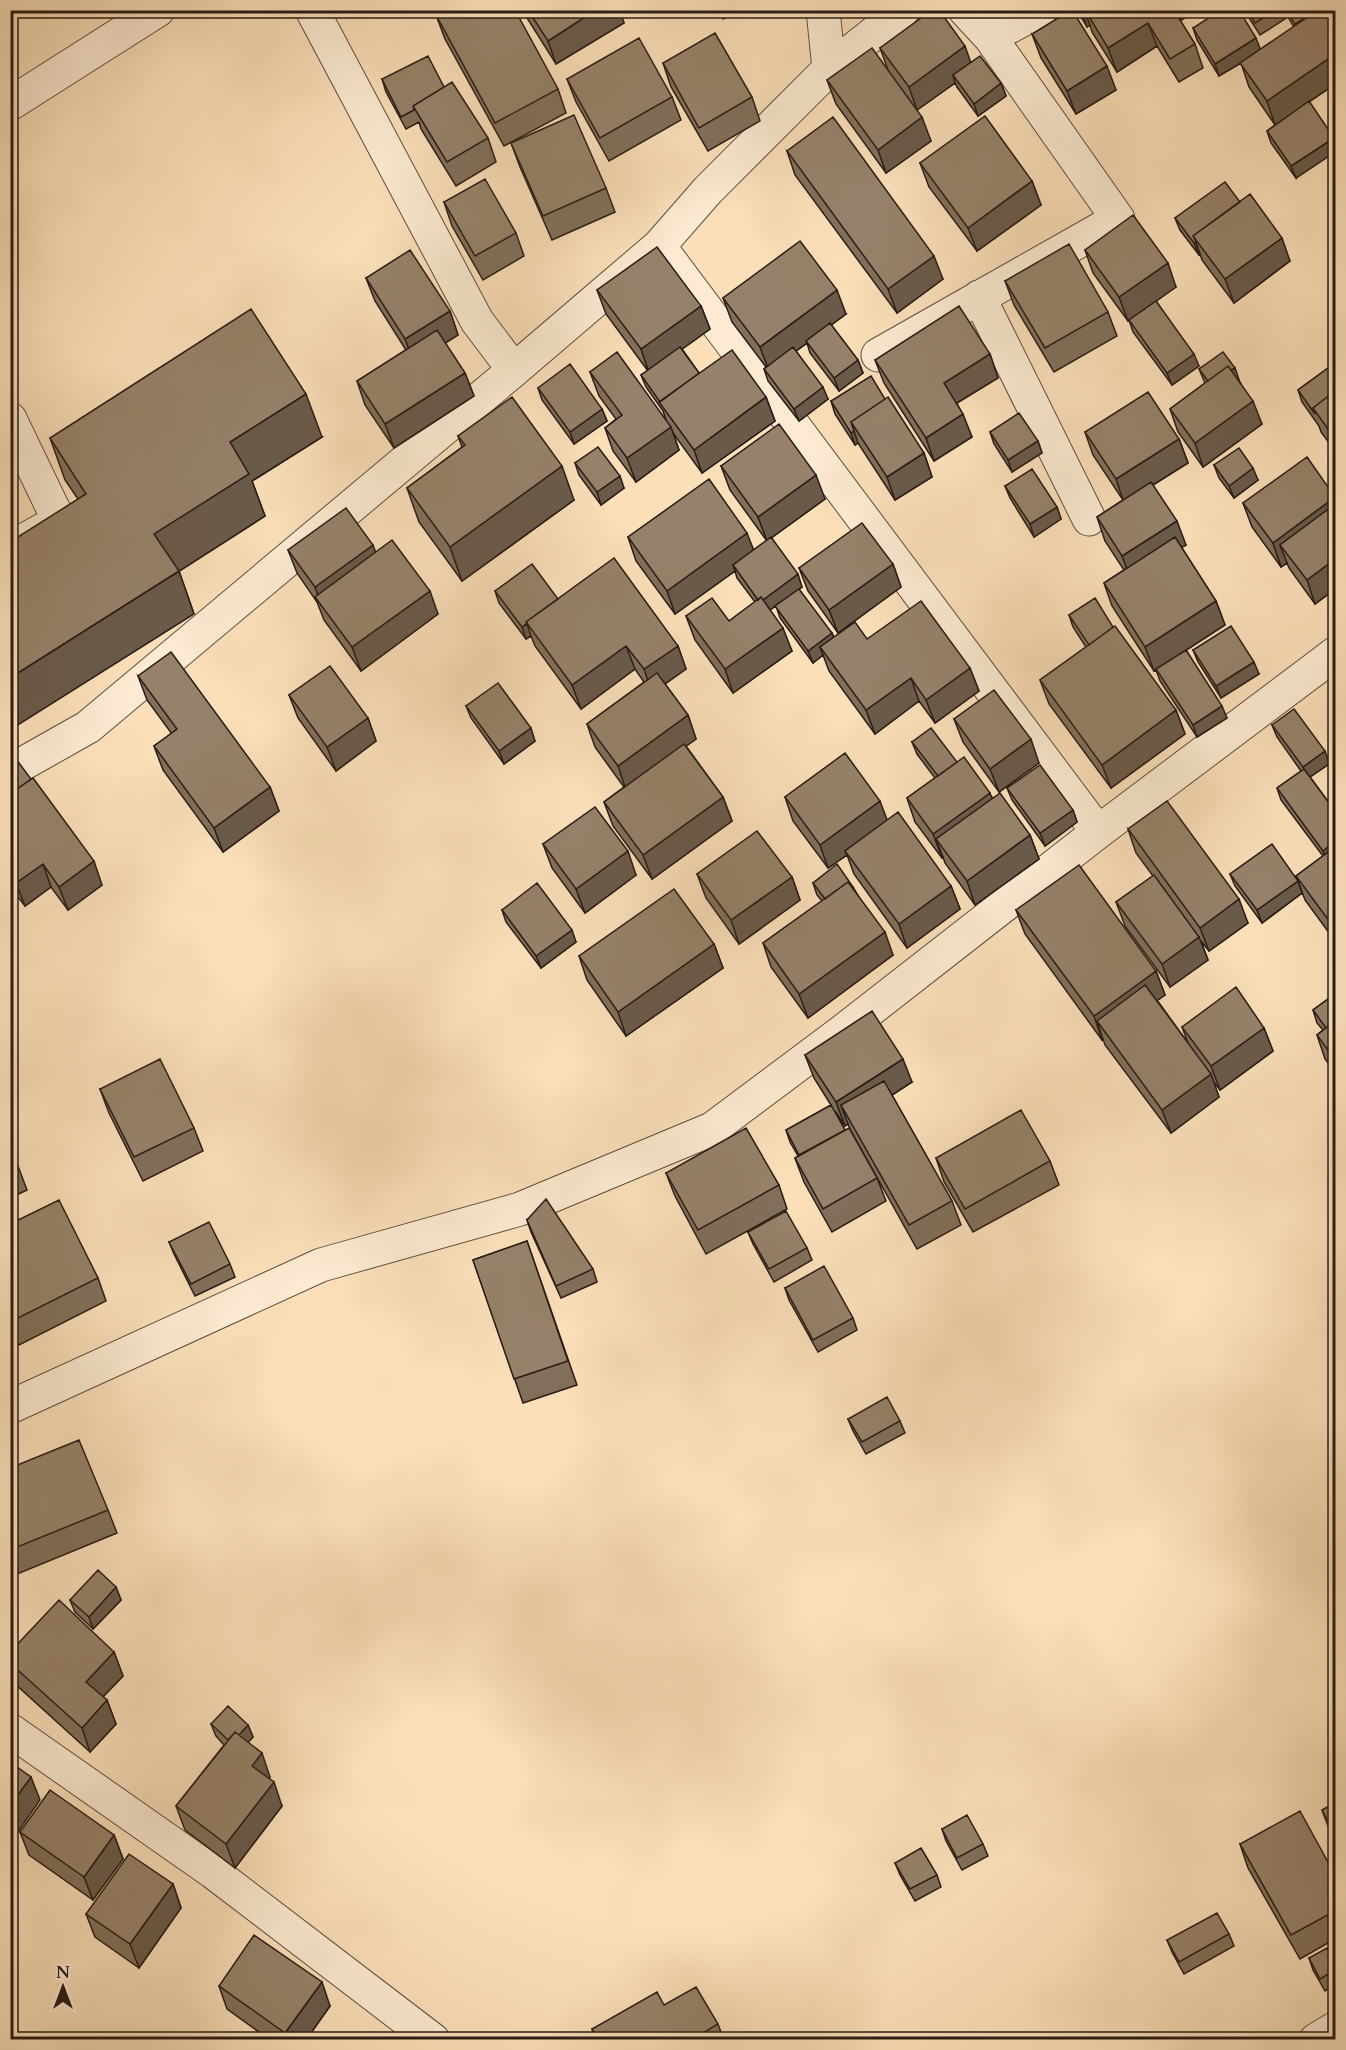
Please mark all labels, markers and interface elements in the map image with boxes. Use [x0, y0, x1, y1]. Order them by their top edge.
north arrow [33, 1957, 93, 2017]
text: N [56, 1962, 70, 1984]

